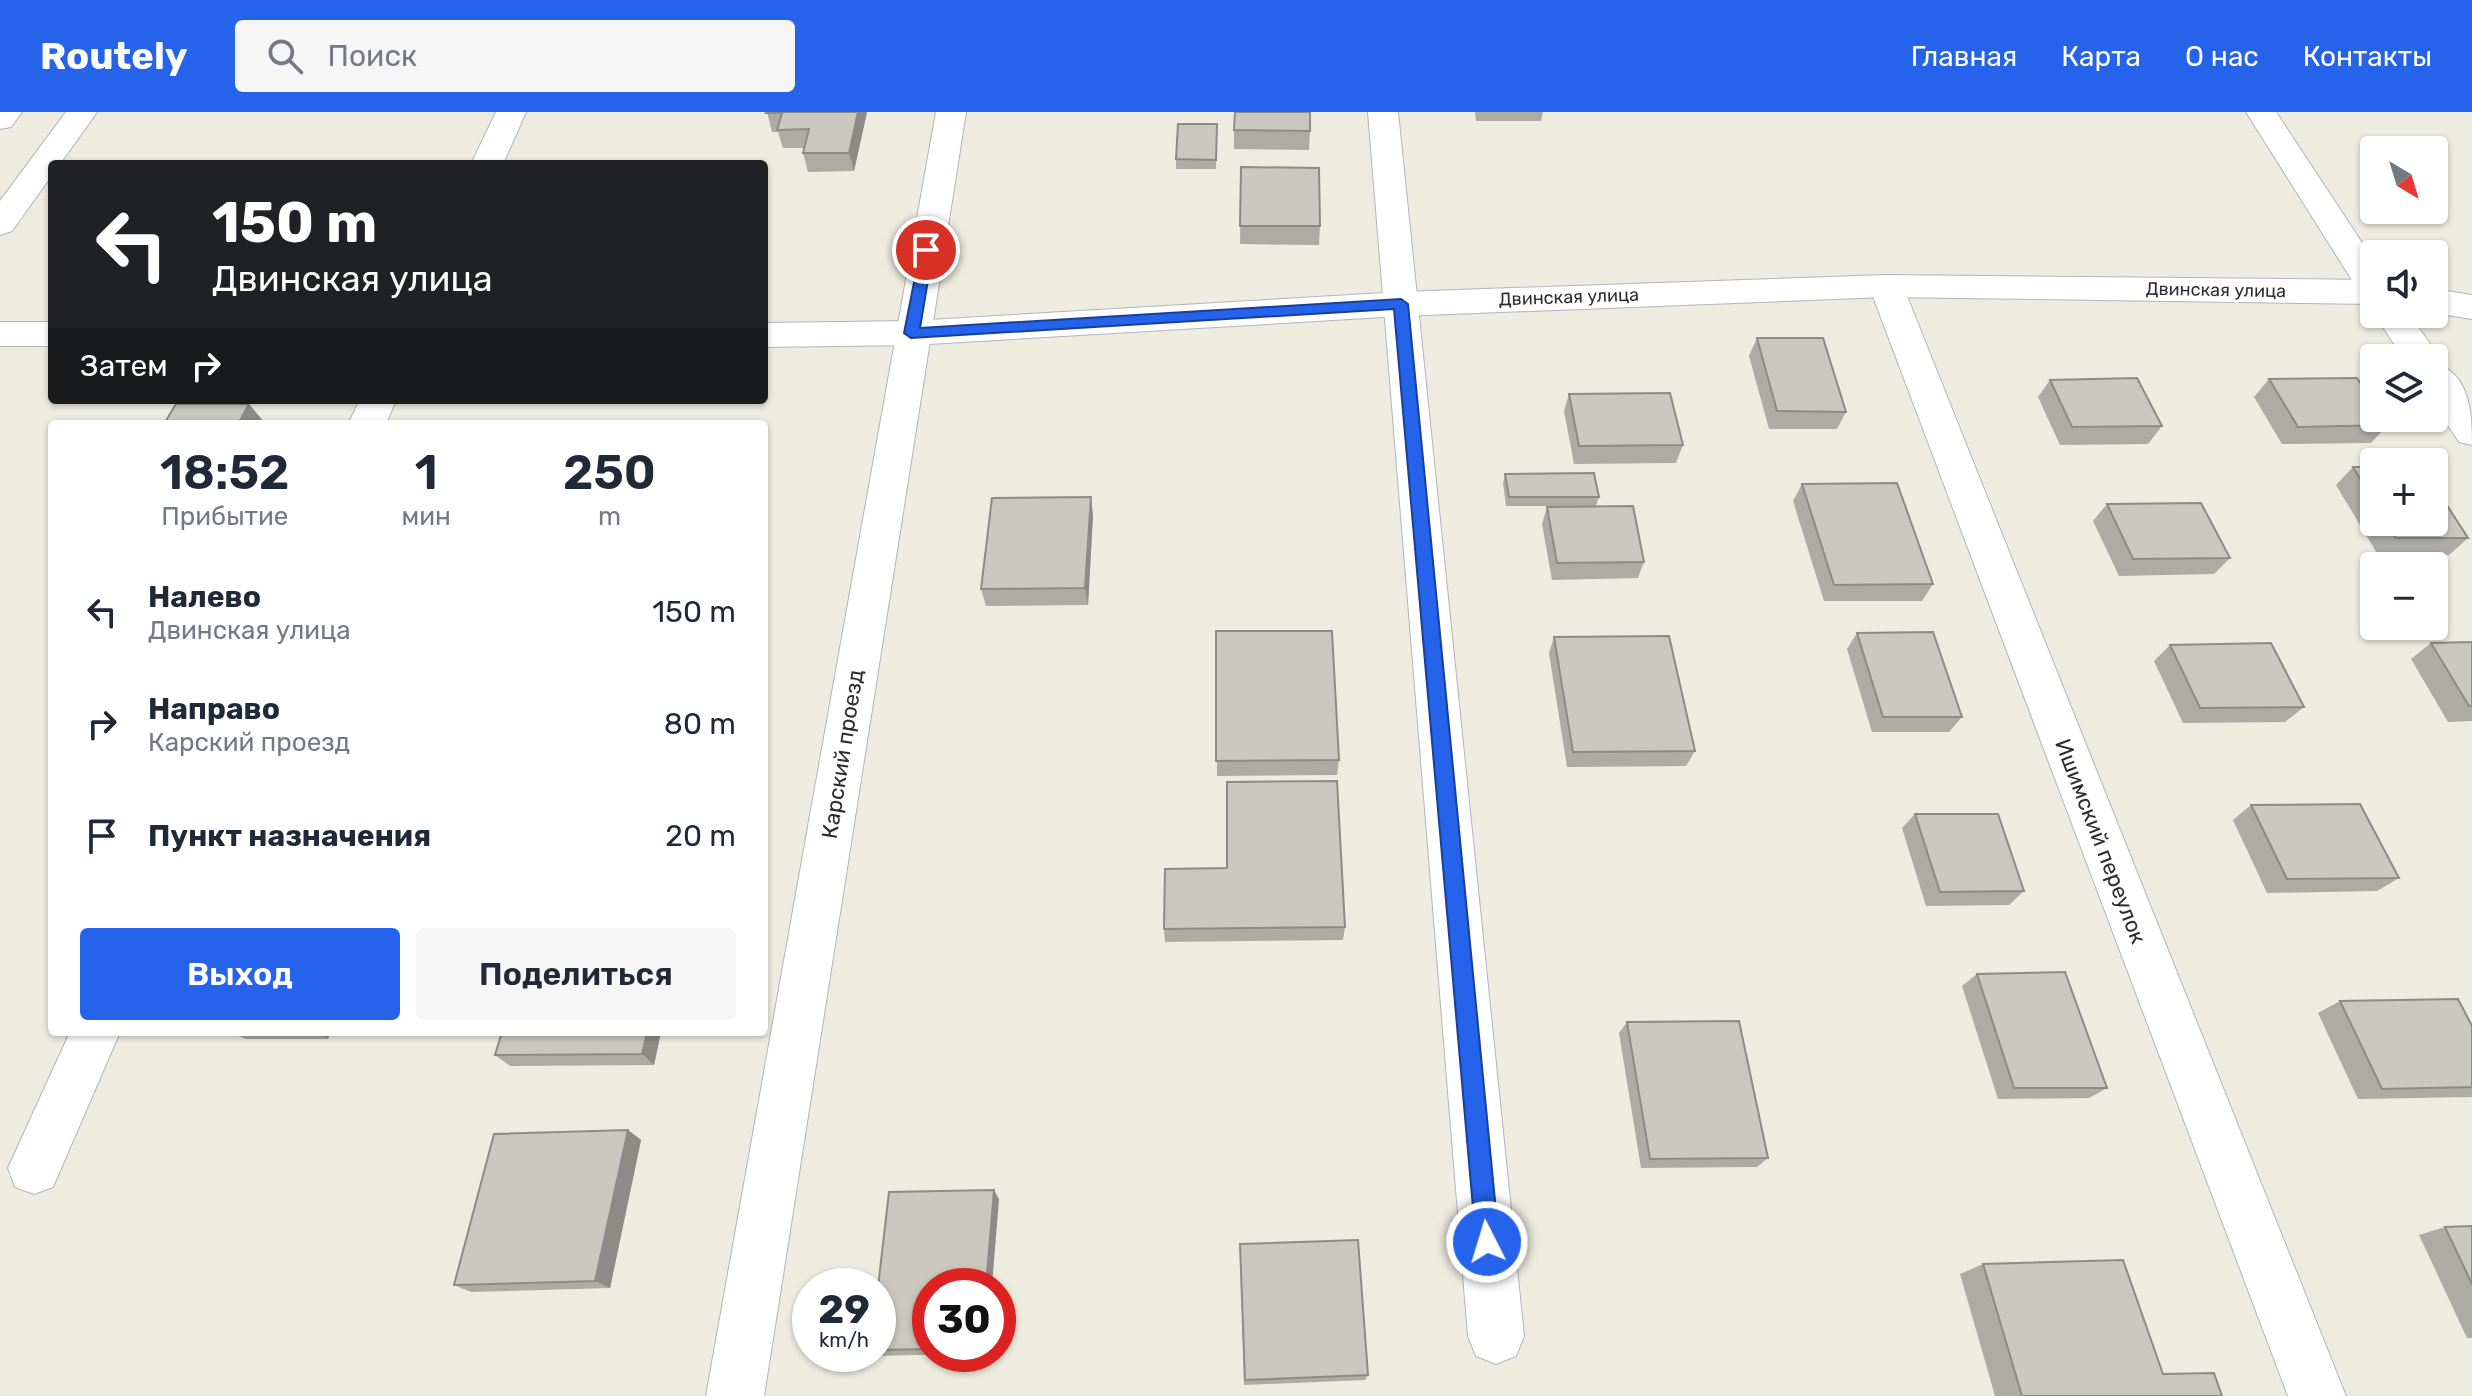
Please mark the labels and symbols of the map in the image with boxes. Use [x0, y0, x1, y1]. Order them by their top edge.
north arrow [2360, 136, 2448, 224]
pin [892, 216, 960, 284]
street label: Двинская улица [2146, 278, 2286, 302]
street label: Двинская улица [1499, 284, 1639, 310]
street label: Карский проезд [816, 668, 869, 841]
street label: Ишимский переулок [2049, 735, 2152, 948]
position arrow [1445, 1200, 1529, 1284]
speed limit sign: 30 [912, 1268, 1016, 1372]

